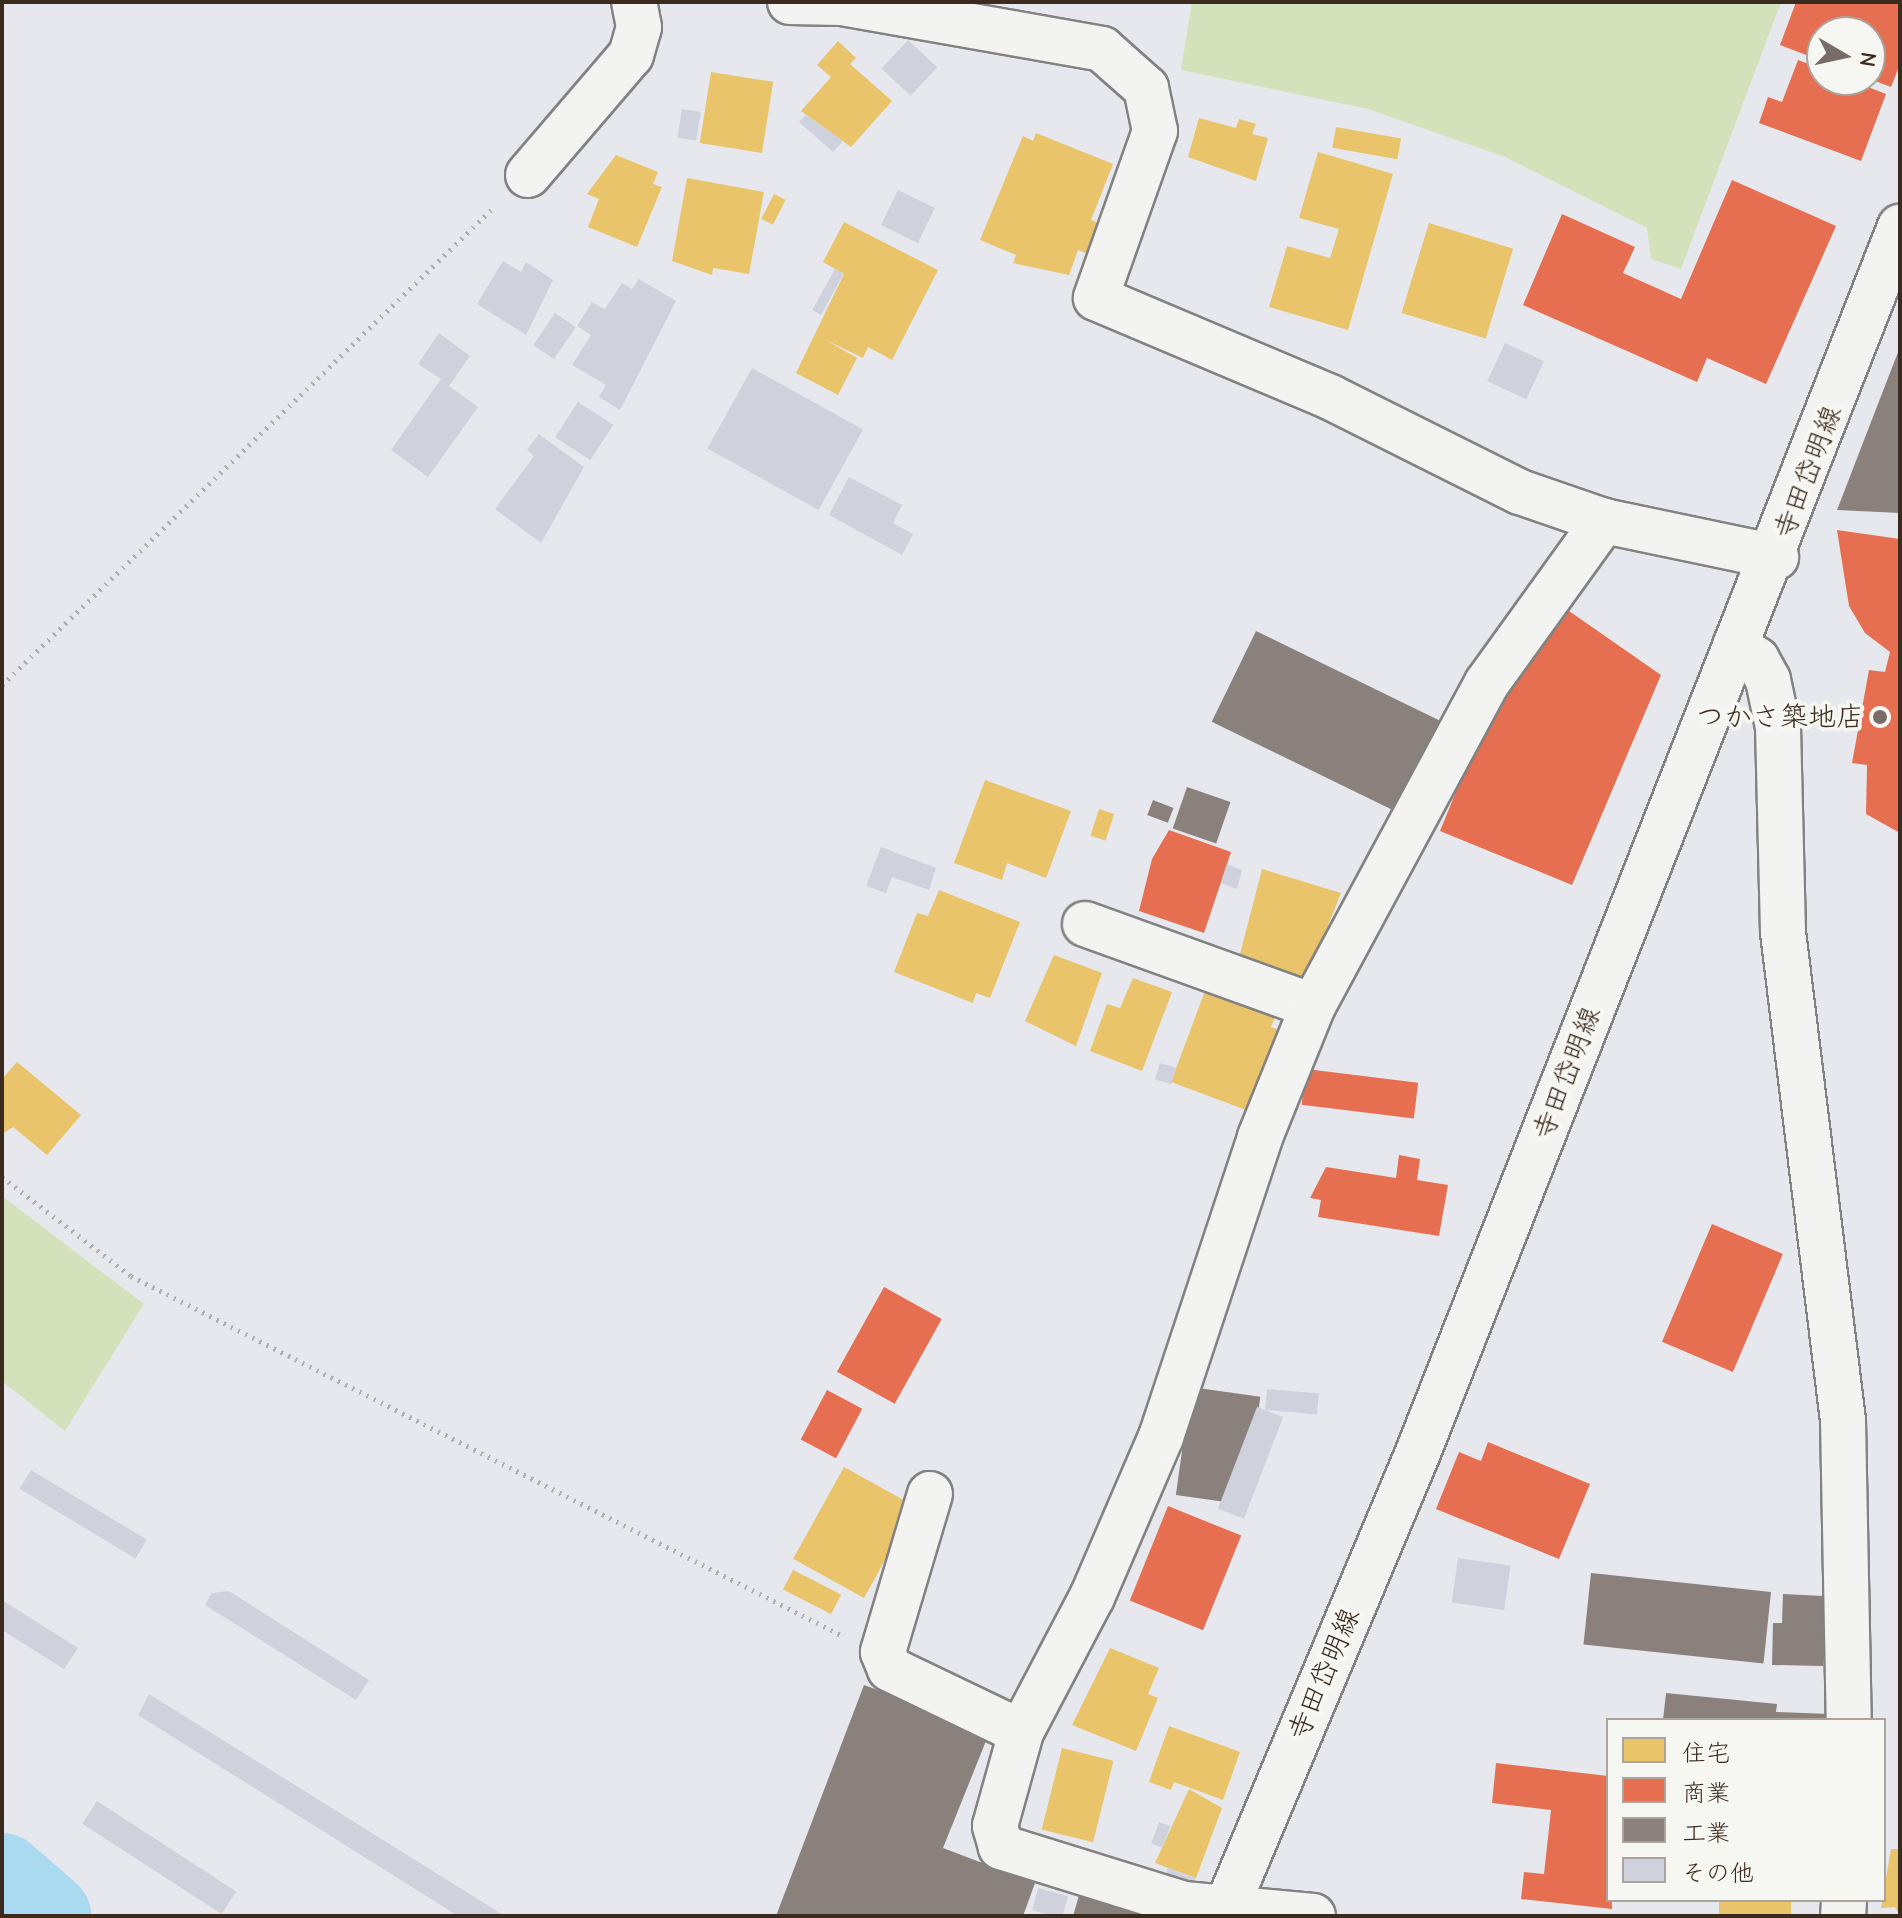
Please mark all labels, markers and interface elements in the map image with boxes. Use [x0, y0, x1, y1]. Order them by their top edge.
north arrow [1806, 16, 1886, 96]
text: N [1854, 50, 1882, 69]
street label: 寺田岱明線 [1767, 401, 1849, 543]
place label: つかさ築地店 [1696, 700, 1864, 734]
marker: つかさ築地店 [1871, 708, 1889, 726]
street label: 寺田岱明線 [1526, 1002, 1608, 1144]
street label: 寺田岱明線 [1281, 1603, 1367, 1745]
legend [1606, 1718, 1886, 1902]
text: 住宅 [1682, 1739, 1730, 1767]
text: 商業 [1682, 1779, 1730, 1807]
text: 工業 [1682, 1819, 1730, 1847]
text: その他 [1682, 1859, 1754, 1887]

